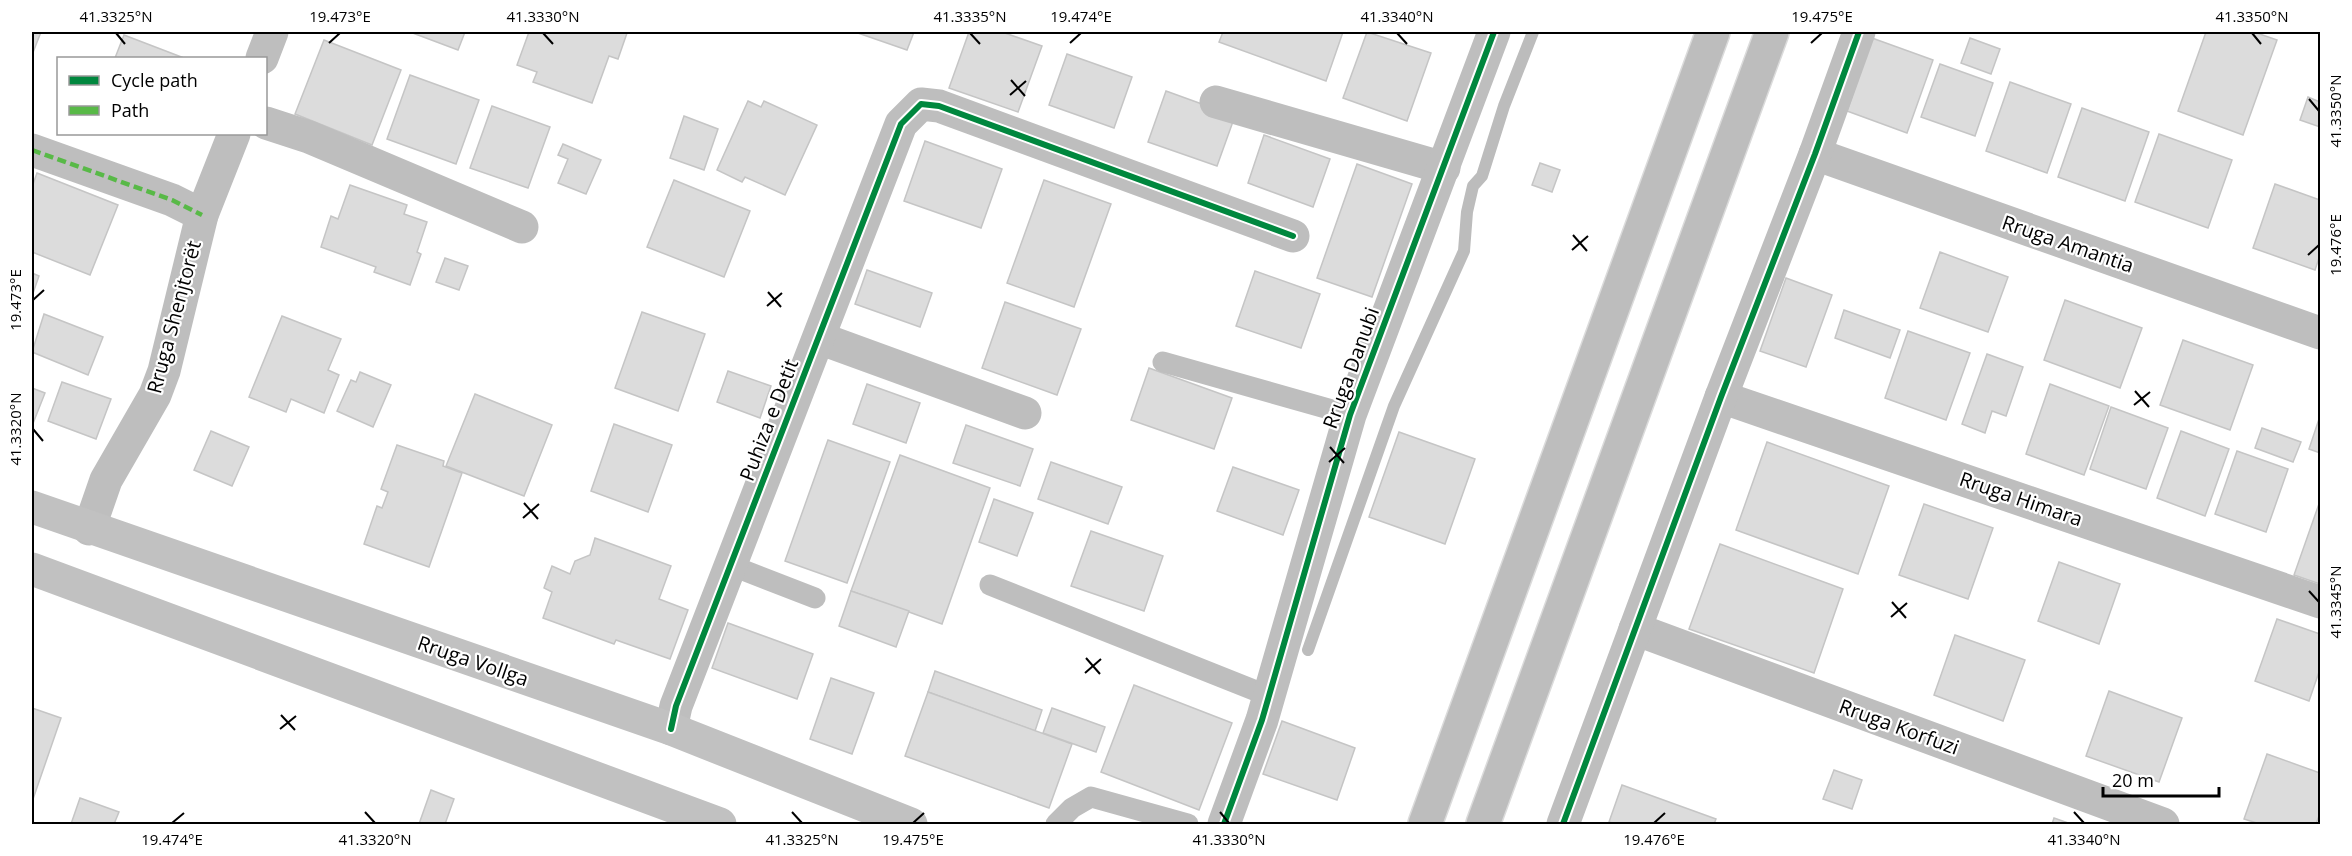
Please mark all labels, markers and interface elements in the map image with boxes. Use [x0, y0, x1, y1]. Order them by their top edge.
text: 41.3325°N [79, 6, 153, 26]
text: 19.473°E [309, 6, 371, 26]
text: 41.3330°N [506, 6, 580, 26]
text: 41.3335°N [933, 6, 1007, 26]
text: 19.474°E [1050, 6, 1112, 26]
text: 41.3340°N [1360, 6, 1434, 26]
text: 19.475°E [1791, 6, 1853, 26]
text: 41.3350°N [2215, 6, 2289, 26]
legend [57, 57, 267, 135]
text: Cycle path [111, 68, 198, 92]
text: 41.3350°N [2325, 74, 2345, 148]
text: Path [111, 98, 149, 122]
street label: Rruga Amantia [1999, 208, 2138, 279]
text: 19.476°E [2325, 214, 2345, 276]
street label: Rruga Shenjtorët [140, 237, 207, 396]
text: 19.473°E [5, 269, 25, 331]
street label: Rruga Danubi [1316, 303, 1385, 432]
street label: Puhiza e Detit [733, 355, 804, 485]
text: 41.3320°N [5, 392, 25, 466]
street label: Rruga Himara [1956, 465, 2086, 532]
text: 41.3345°N [2325, 565, 2345, 639]
street label: Rruga Vollga [414, 629, 532, 692]
street label: Rruga Korfuzi [1835, 692, 1963, 761]
scale bar [2103, 760, 2218, 798]
text: 20 m [2112, 768, 2154, 792]
text: 19.474°E [141, 829, 203, 849]
text: 41.3320°N [338, 829, 412, 849]
text: 41.3325°N [765, 829, 839, 849]
text: 19.475°E [882, 829, 944, 849]
text: 41.3330°N [1192, 829, 1266, 849]
text: 19.476°E [1623, 829, 1685, 849]
text: 41.3340°N [2047, 829, 2121, 849]

